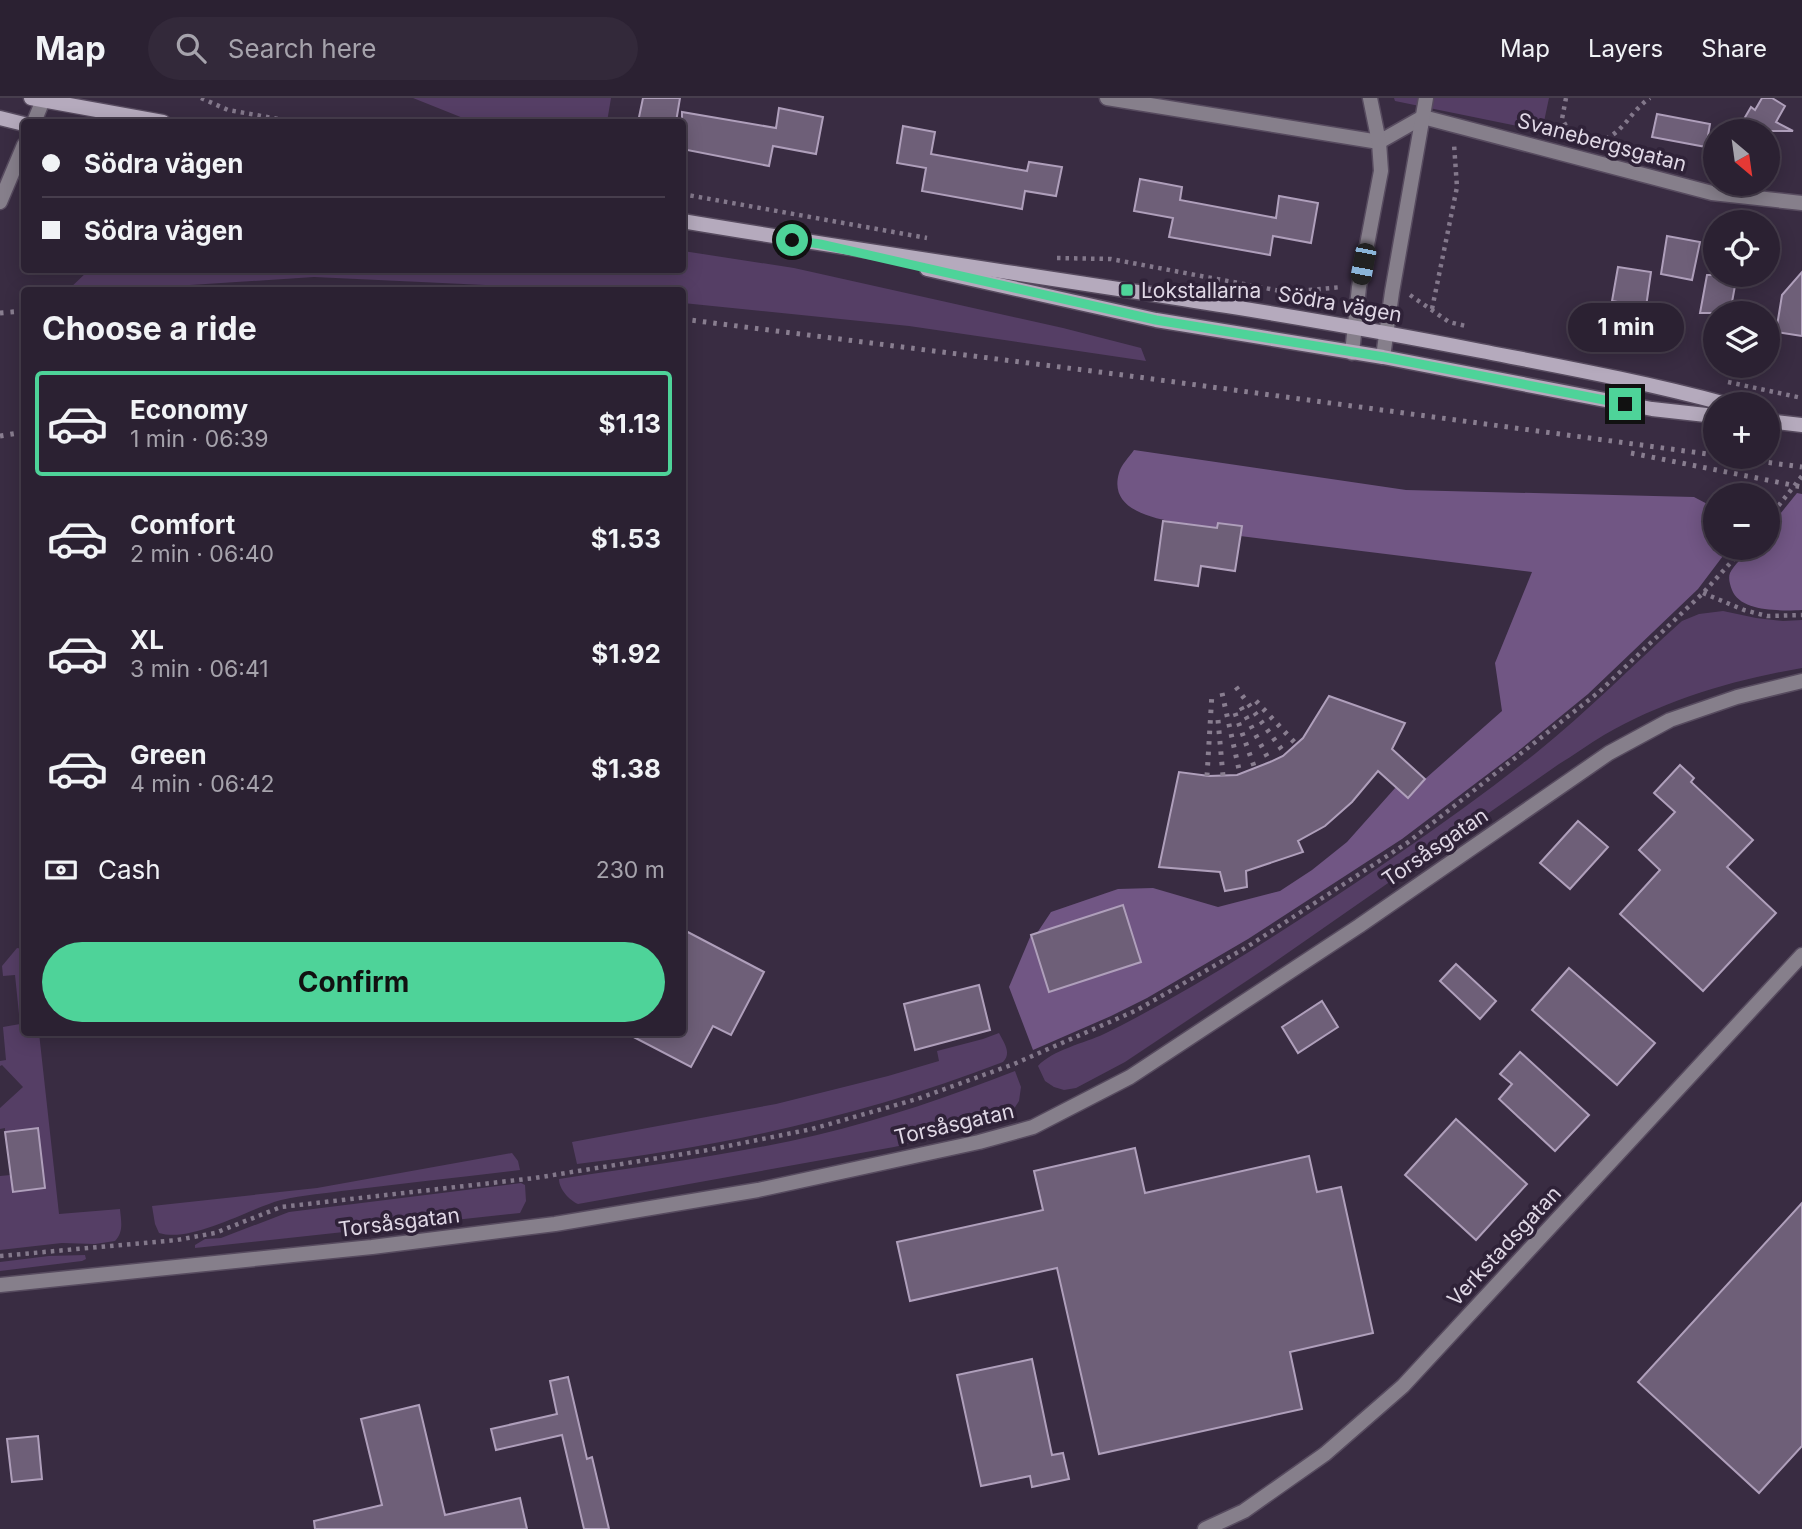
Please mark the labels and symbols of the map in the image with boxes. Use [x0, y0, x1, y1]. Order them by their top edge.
street label: Svanebergsgatan [1515, 107, 1689, 177]
north arrow [1703, 119, 1780, 196]
route start [776, 224, 808, 256]
car [1349, 241, 1378, 287]
place label: Lokstallarna [1141, 278, 1261, 303]
street label: Södra vägen [1276, 281, 1404, 327]
marker: Lokstallarna [1119, 282, 1135, 298]
callout: 1 min [1567, 302, 1683, 352]
route end [1609, 388, 1641, 420]
street label: Torsåsgatan [1377, 802, 1493, 892]
street label: Torsåsgatan [892, 1098, 1016, 1150]
street label: Verkstadsgatan [1442, 1181, 1566, 1311]
street label: Torsåsgatan [337, 1202, 461, 1242]

